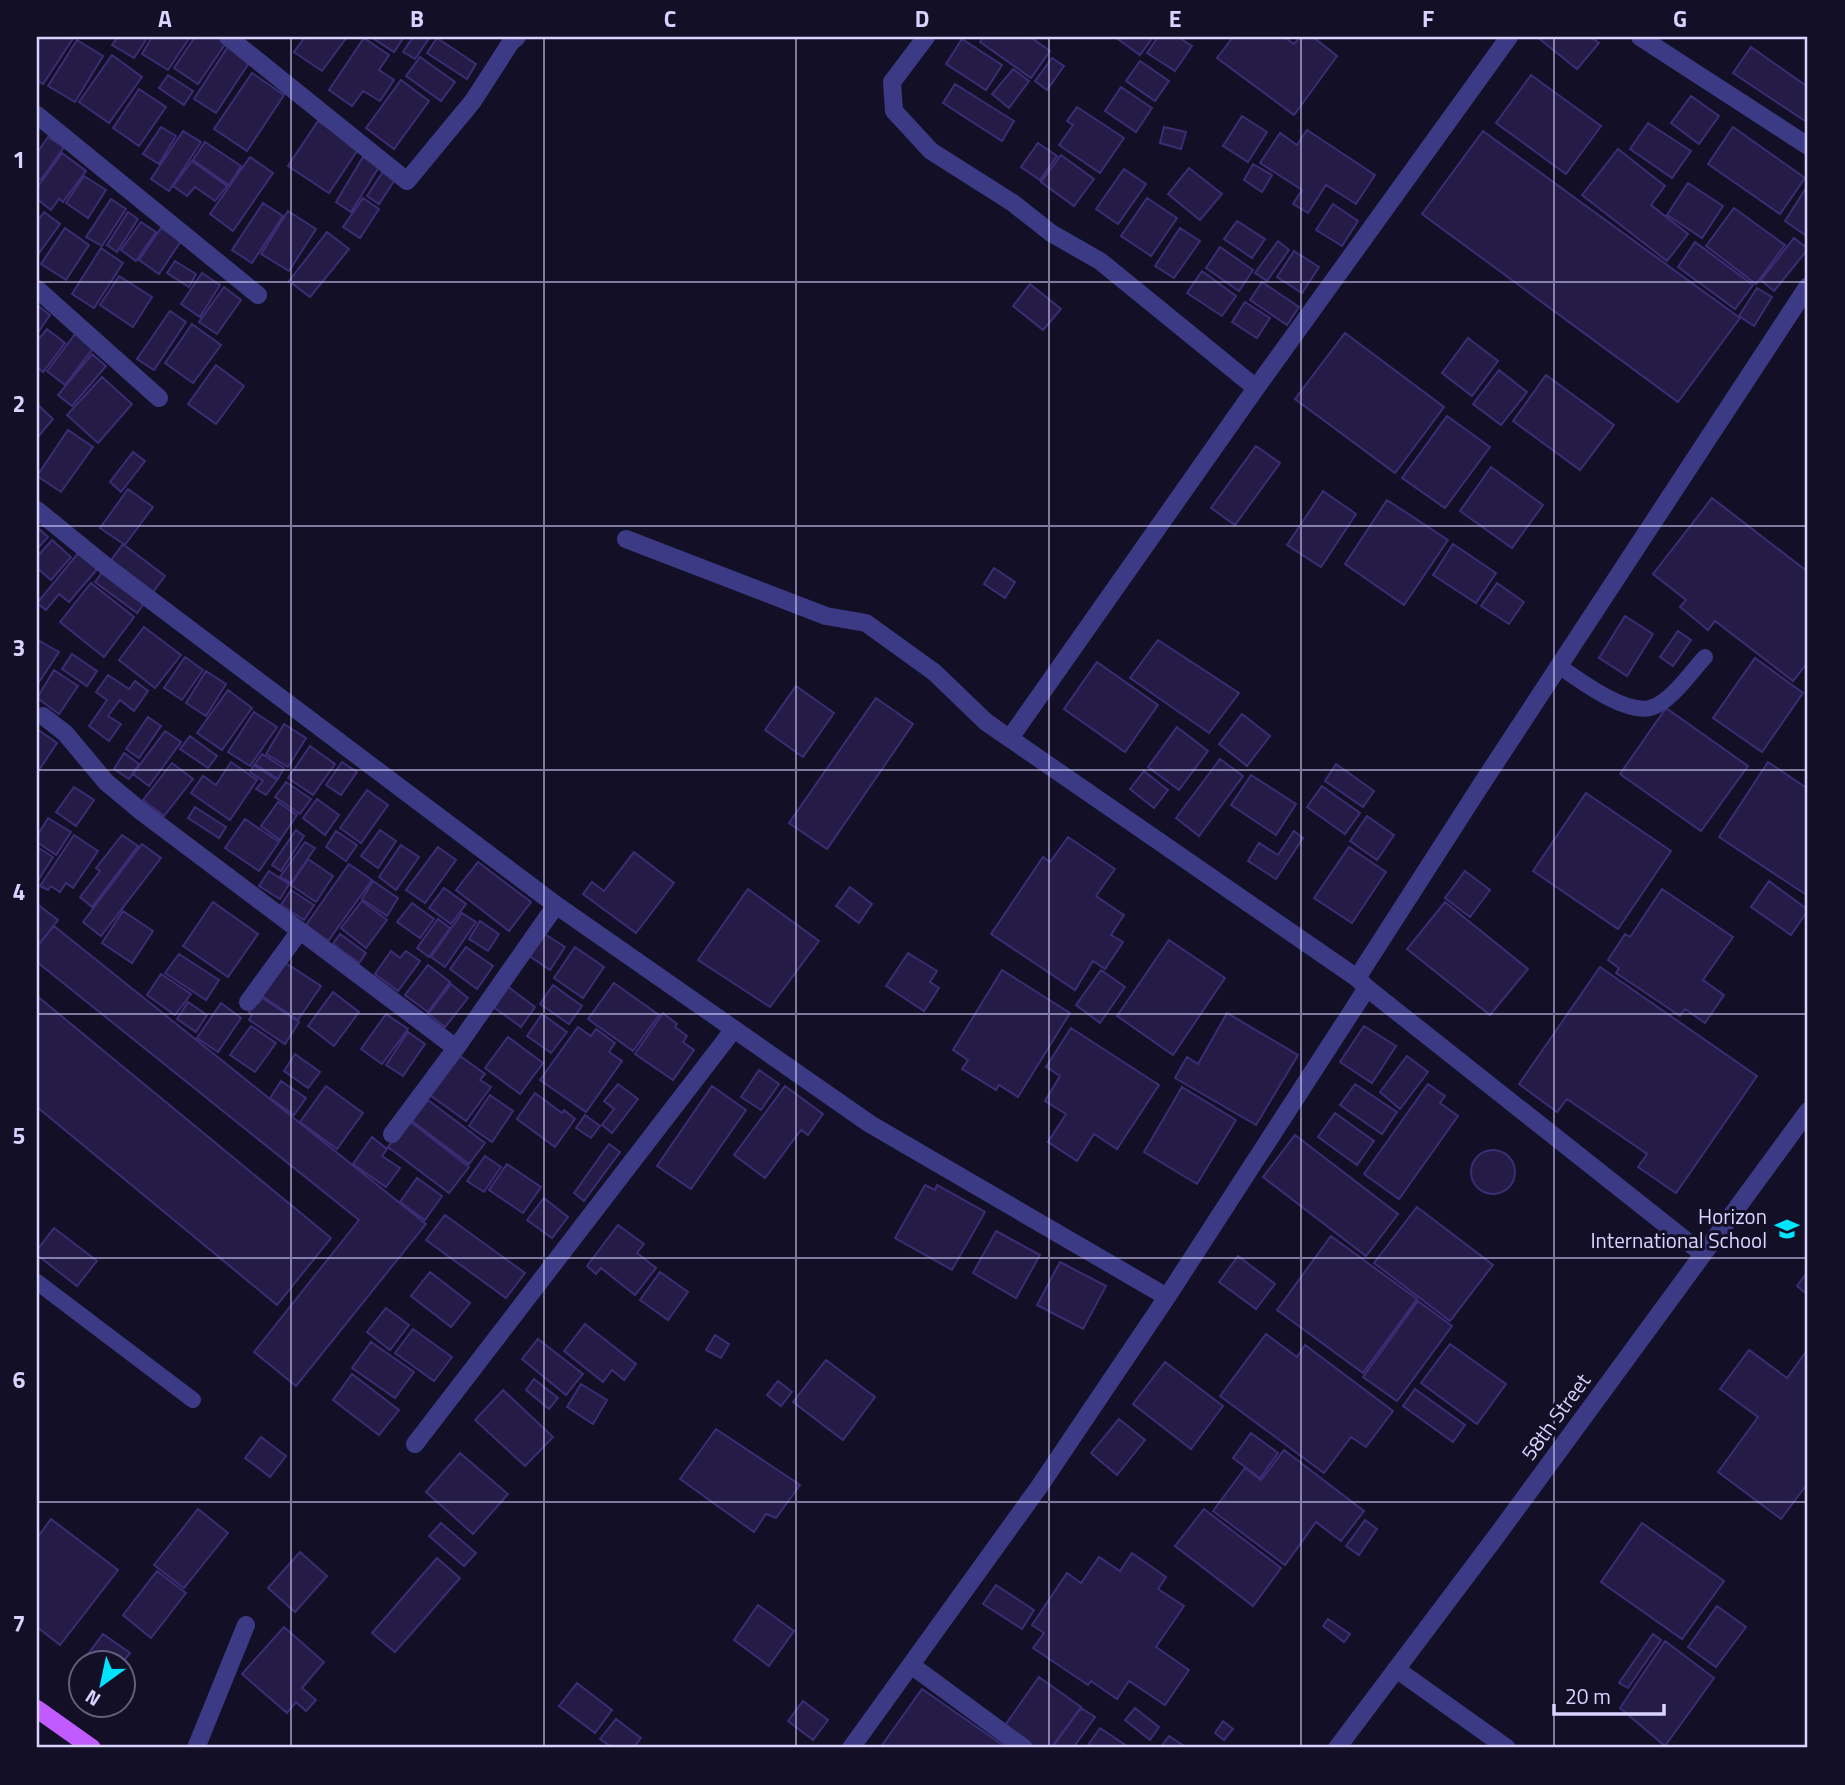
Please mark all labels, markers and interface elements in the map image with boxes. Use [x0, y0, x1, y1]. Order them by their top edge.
text: A [158, 1, 172, 36]
text: B [410, 1, 424, 36]
text: C [664, 1, 676, 36]
text: D [915, 1, 929, 36]
text: E [1169, 1, 1181, 36]
text: F [1422, 1, 1434, 36]
text: G [1673, 1, 1687, 36]
text: 1 [13, 142, 25, 177]
text: 2 [13, 386, 25, 421]
text: 3 [13, 630, 25, 665]
text: 4 [13, 874, 25, 909]
text: 5 [13, 1118, 25, 1153]
place label: Horizon International School [1590, 1200, 1767, 1256]
school or university icon: Horizon International School [1773, 1215, 1801, 1243]
text: 6 [13, 1362, 26, 1397]
street label: 58th Street [1513, 1366, 1598, 1467]
text: 7 [13, 1606, 25, 1641]
north arrow [66, 1648, 136, 1718]
scale bar [1554, 1673, 1665, 1717]
text: 20 m [1565, 1680, 1611, 1712]
text: N [79, 1683, 106, 1714]

